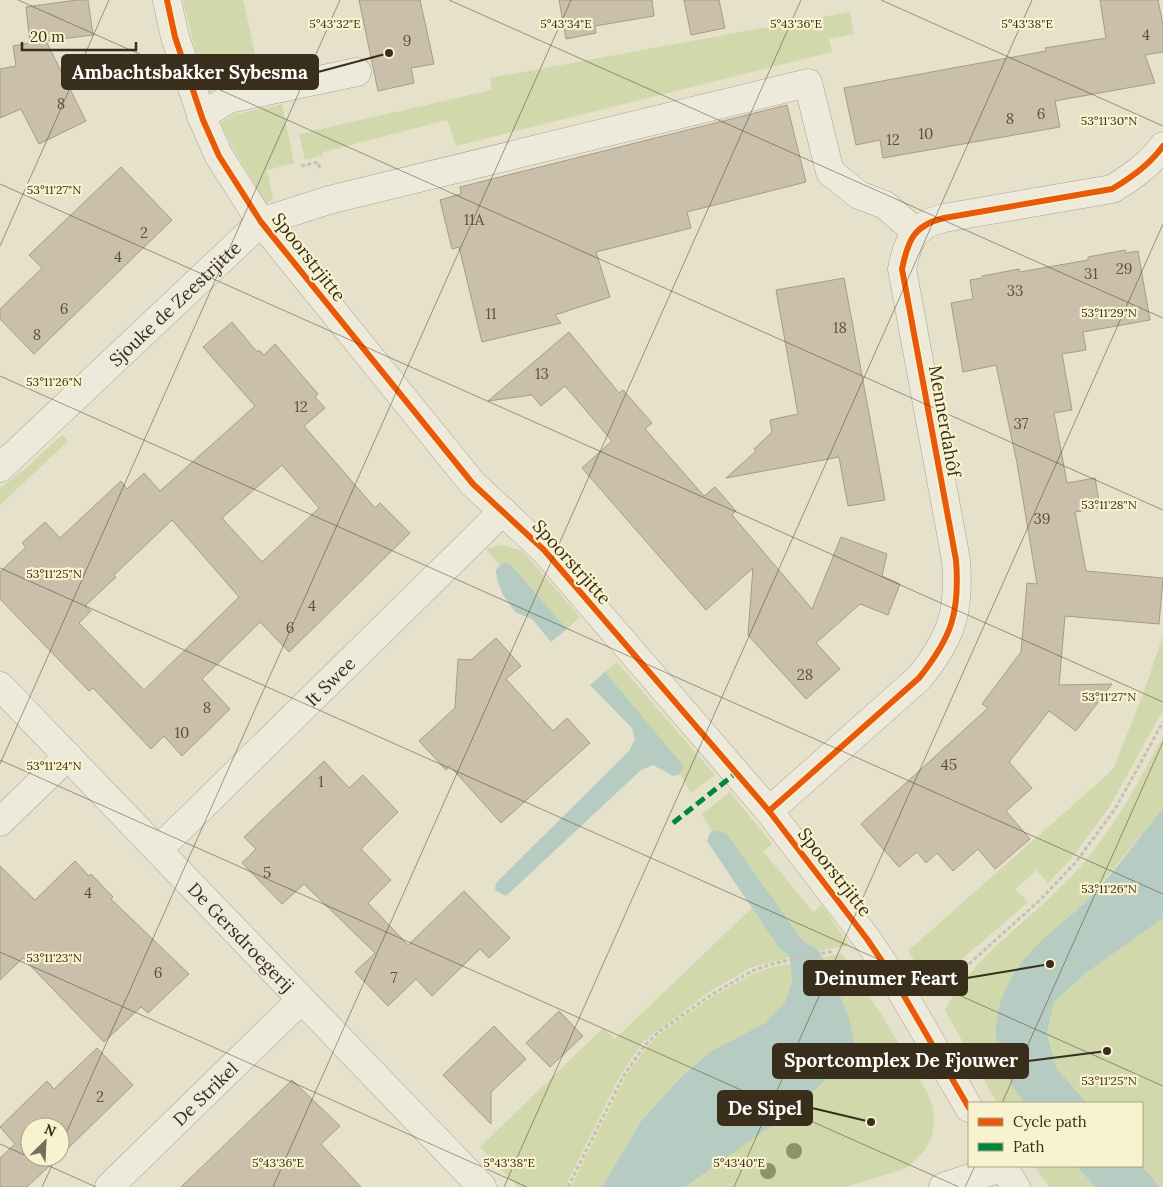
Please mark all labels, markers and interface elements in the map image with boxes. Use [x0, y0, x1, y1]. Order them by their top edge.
text: 5°43'32"E [309, 16, 361, 31]
text: 5°43'34"E [540, 16, 592, 31]
text: 5°43'36"E [770, 16, 822, 31]
text: 5°43'38"E [1001, 16, 1053, 31]
scale bar [22, 20, 136, 52]
house number: 4 [1142, 25, 1150, 44]
text: 20 m [30, 27, 65, 46]
house number: 9 [403, 31, 411, 50]
callout: Ambachtsbakker Sybesma [62, 55, 318, 89]
text: Ambachtsbakker Sybesma [72, 60, 308, 84]
house number: 8 [57, 94, 65, 113]
house number: 6 [1037, 104, 1045, 123]
house number: 8 [1006, 109, 1014, 128]
text: 53°11'30"N [1081, 113, 1137, 128]
house number: 10 [919, 124, 933, 143]
house number: 12 [886, 130, 900, 149]
text: 53°11'27"N [27, 182, 81, 197]
street label: Spoorstrjitte [267, 208, 351, 306]
house number: 11A [464, 210, 485, 229]
house number: 2 [140, 223, 148, 242]
street label: Sjouke de Zeestrjitte [104, 236, 246, 371]
house number: 4 [114, 247, 122, 266]
house number: 29 [1116, 259, 1132, 278]
house number: 31 [1084, 264, 1098, 283]
house number: 33 [1007, 281, 1023, 300]
house number: 6 [60, 299, 68, 318]
house number: 11 [486, 304, 496, 323]
text: 53°11'29"N [1081, 305, 1137, 320]
house number: 18 [833, 318, 847, 337]
house number: 8 [33, 325, 41, 344]
street label: Mennerdahôf [924, 363, 966, 480]
house number: 13 [535, 364, 549, 383]
text: 53°11'26"N [26, 374, 82, 389]
house number: 12 [294, 397, 308, 416]
house number: 37 [1014, 414, 1029, 433]
text: 53°11'28"N [1081, 497, 1137, 512]
house number: 39 [1033, 509, 1051, 528]
street label: Spoorstrjitte [528, 515, 616, 610]
text: 53°11'25"N [26, 566, 82, 581]
house number: 4 [308, 596, 316, 615]
house number: 6 [286, 618, 294, 637]
street label: It Swee [300, 651, 360, 711]
house number: 28 [797, 665, 813, 684]
text: 53°11'27"N [1082, 689, 1136, 704]
house number: 8 [203, 698, 211, 717]
house number: 10 [175, 723, 189, 742]
house number: 45 [941, 755, 957, 774]
text: 53°11'24"N [26, 758, 82, 773]
house number: 1 [318, 772, 324, 791]
street label: Spoorstrjitte [793, 823, 877, 921]
house number: 5 [263, 863, 271, 882]
street label: De Gersdroegerij [183, 877, 299, 996]
text: 53°11'26"N [1081, 881, 1137, 896]
house number: 4 [84, 883, 92, 902]
text: 53°11'23"N [26, 950, 82, 965]
callout: Deinumer Feart [804, 961, 967, 995]
house number: 6 [154, 963, 162, 982]
text: Deinumer Feart [814, 966, 959, 990]
house number: 7 [391, 968, 398, 987]
callout: Sportcomplex De Fjouwer [773, 1044, 1028, 1078]
text: Sportcomplex De Fjouwer [784, 1048, 1018, 1072]
street label: De Strikel [168, 1057, 242, 1130]
text: 53°11'25"N [1081, 1073, 1137, 1088]
house number: 2 [96, 1087, 104, 1106]
callout: De Sipel [718, 1091, 812, 1125]
text: De Sipel [728, 1096, 802, 1120]
legend [968, 1102, 1143, 1167]
text: Cycle path [1013, 1112, 1087, 1131]
north arrow [20, 1117, 70, 1167]
text: N [42, 1120, 59, 1141]
text: Path [1013, 1137, 1044, 1156]
text: 5°43'36"E [252, 1155, 304, 1170]
text: 5°43'38"E [483, 1155, 535, 1170]
text: 5°43'40"E [713, 1155, 765, 1170]

